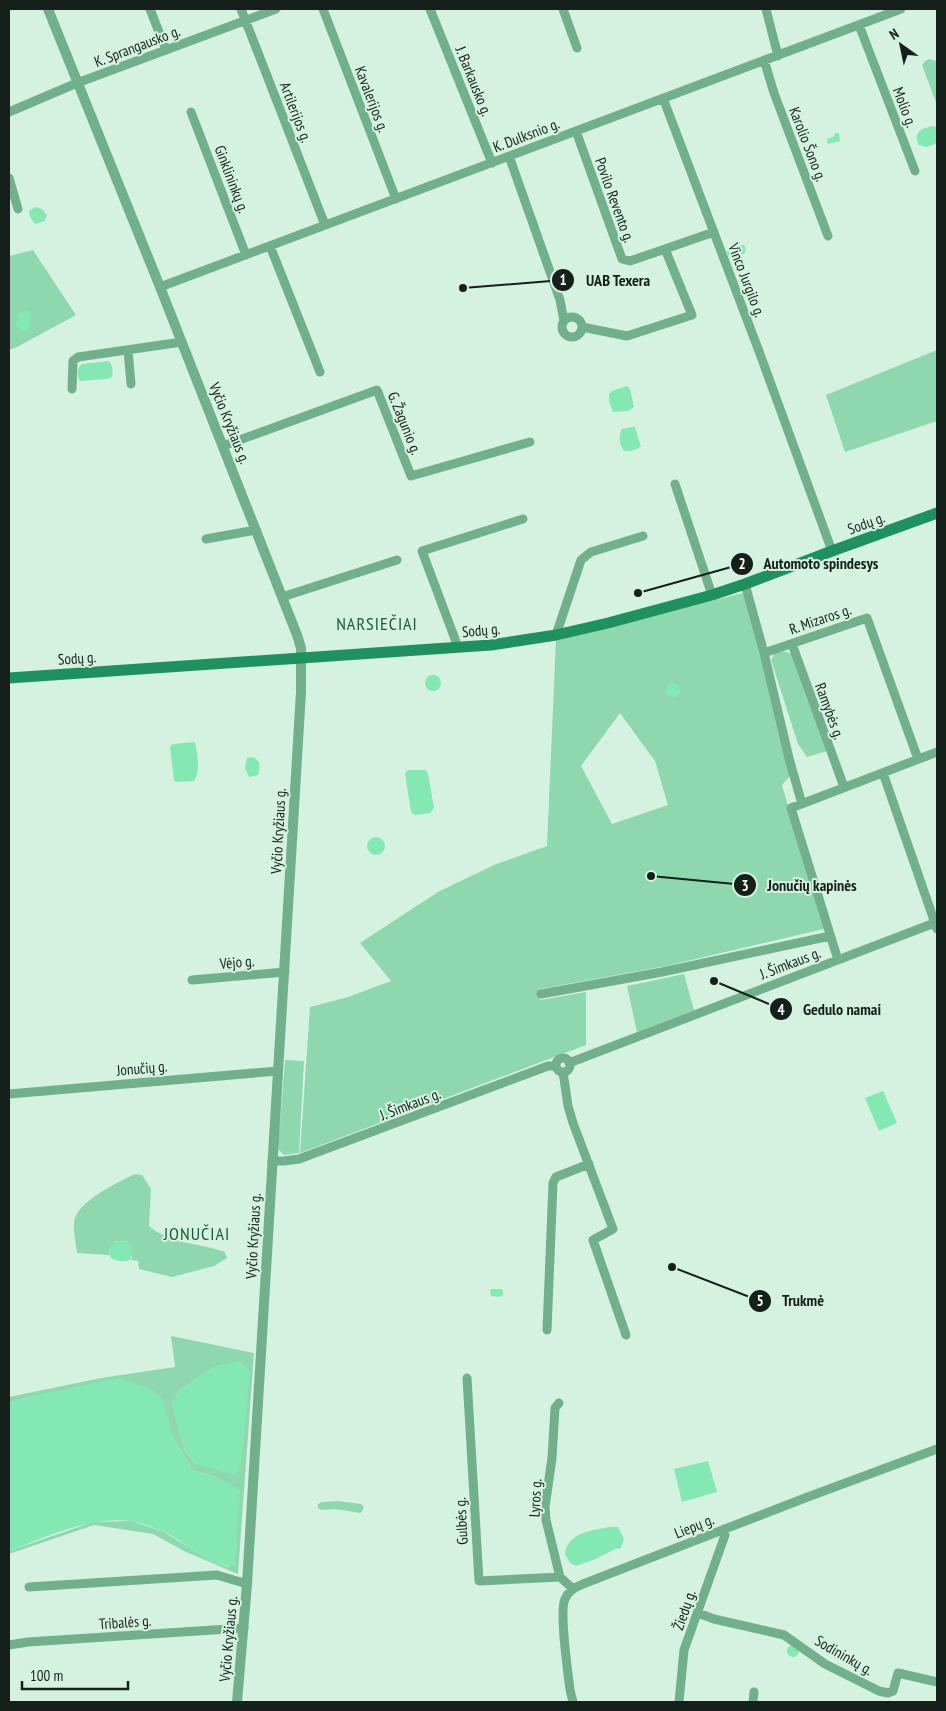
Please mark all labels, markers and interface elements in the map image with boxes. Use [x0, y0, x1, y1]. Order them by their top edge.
north arrow [876, 20, 926, 70]
street label: K. Sprangausko g. [91, 21, 183, 71]
text: N [886, 24, 902, 44]
street label: J. Barkausko g. [451, 42, 497, 119]
street label: Kavalerijos g. [351, 63, 393, 135]
street label: Artilerijos g. [276, 79, 316, 145]
street label: Molio g. [889, 84, 921, 130]
street label: Karolio Šono g. [785, 104, 831, 184]
street label: K. Dulksnio g. [490, 114, 562, 156]
street label: Ginklininkų g. [210, 143, 254, 216]
street label: Povilo Revento g. [591, 155, 639, 245]
street label: Vinco Jurgilo g. [724, 239, 770, 320]
callout: UAB Texera [551, 265, 660, 296]
text: 1 [559, 270, 567, 289]
text: UAB Texera [586, 270, 651, 290]
street label: Vyčio Kryžiaus g. [205, 379, 255, 467]
street label: G. Žagunio g. [384, 389, 426, 457]
street label: Sodų g. [845, 507, 888, 538]
callout: Automoto spindesys [729, 548, 889, 579]
text: Automoto spindesys [763, 553, 879, 573]
text: 2 [738, 554, 746, 573]
street label: R. Mizaros g. [787, 599, 854, 638]
district label: NARSIEČIAI [336, 612, 418, 635]
street label: Sodų g. [461, 619, 501, 641]
street label: Sodų g. [57, 647, 97, 669]
street label: Ramybės g. [811, 680, 849, 742]
street label: Vyčio Kryžiaus g. [266, 787, 290, 875]
callout: Jonučių kapinės [733, 870, 867, 901]
text: Jonučių kapinės [766, 875, 857, 895]
text: 3 [741, 876, 749, 895]
street label: J. Šimkaus g. [756, 943, 823, 984]
street label: Vėjo g. [218, 951, 255, 973]
callout: Gedulo namai [768, 994, 891, 1025]
text: Gedulo namai [803, 999, 881, 1019]
text: 4 [777, 1000, 785, 1019]
street label: Jonučių g. [115, 1056, 168, 1080]
street label: J. Šimkaus g. [376, 1084, 443, 1125]
street label: Vyčio Kryžiaus g. [241, 1192, 265, 1280]
district label: JONUČIAI [163, 1222, 230, 1245]
callout: Trukmė [747, 1285, 834, 1316]
text: Trukmė [782, 1290, 824, 1310]
text: 5 [756, 1291, 764, 1310]
street label: Lyros g. [525, 1478, 546, 1518]
street label: Gulbės g. [450, 1496, 472, 1545]
street label: Liepų g. [671, 1509, 717, 1542]
street label: Žiedų g. [668, 1587, 700, 1633]
street label: Vyčio Kryžiaus g. [215, 1595, 241, 1684]
street label: Tribalės g. [98, 1611, 152, 1633]
street label: Sodininkų g. [812, 1631, 877, 1679]
scale bar [22, 1658, 129, 1690]
text: 100 m [30, 1666, 63, 1685]

